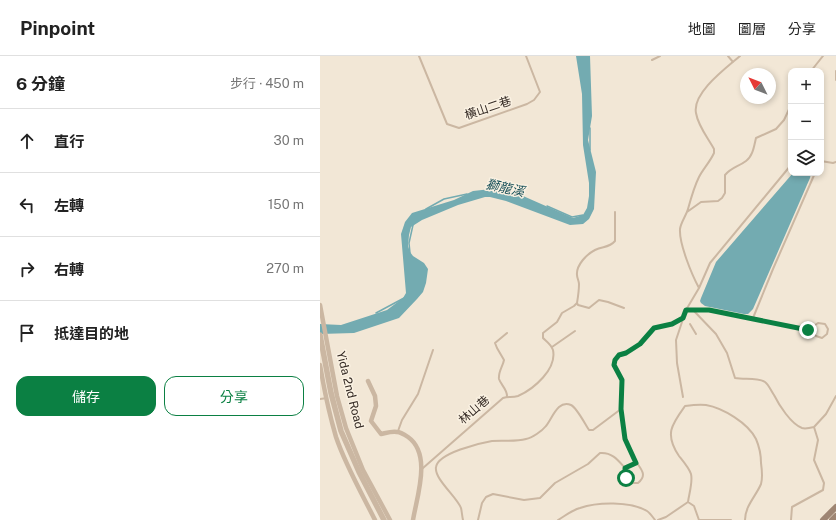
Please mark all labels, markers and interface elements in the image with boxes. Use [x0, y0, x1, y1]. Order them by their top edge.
text: Pinpoint [20, 17, 95, 39]
text: 地圖 [688, 21, 716, 37]
text: 圖層 [738, 21, 766, 37]
text: 分享 [788, 21, 816, 37]
north arrow [740, 68, 776, 104]
map controls [788, 68, 824, 176]
button: + [788, 68, 824, 104]
text: 6 分鐘 [16, 74, 65, 94]
text: 步行 · 450 m [230, 76, 304, 91]
street label: 橫山二巷 [463, 94, 513, 122]
button: − [788, 104, 824, 140]
icon: ahead [16, 130, 38, 152]
text: 直行 [54, 133, 84, 150]
text: 30 m [274, 133, 304, 148]
button: layers [788, 140, 824, 176]
water label: 獅龍溪 [484, 177, 528, 200]
icon: left [16, 194, 38, 216]
text: 左轉 [54, 197, 84, 214]
text: 150 m [268, 197, 304, 212]
icon: right [16, 258, 38, 280]
text: 右轉 [54, 261, 84, 278]
text: 270 m [266, 261, 304, 276]
route end [799, 321, 817, 339]
icon: arrive [16, 322, 38, 344]
text: 抵達目的地 [54, 325, 129, 342]
street label: Yida 2nd Road [334, 350, 366, 430]
button: 儲存 [16, 376, 156, 416]
button: 分享 [164, 376, 304, 416]
street label: 林山巷 [456, 393, 492, 427]
route start [617, 469, 635, 487]

